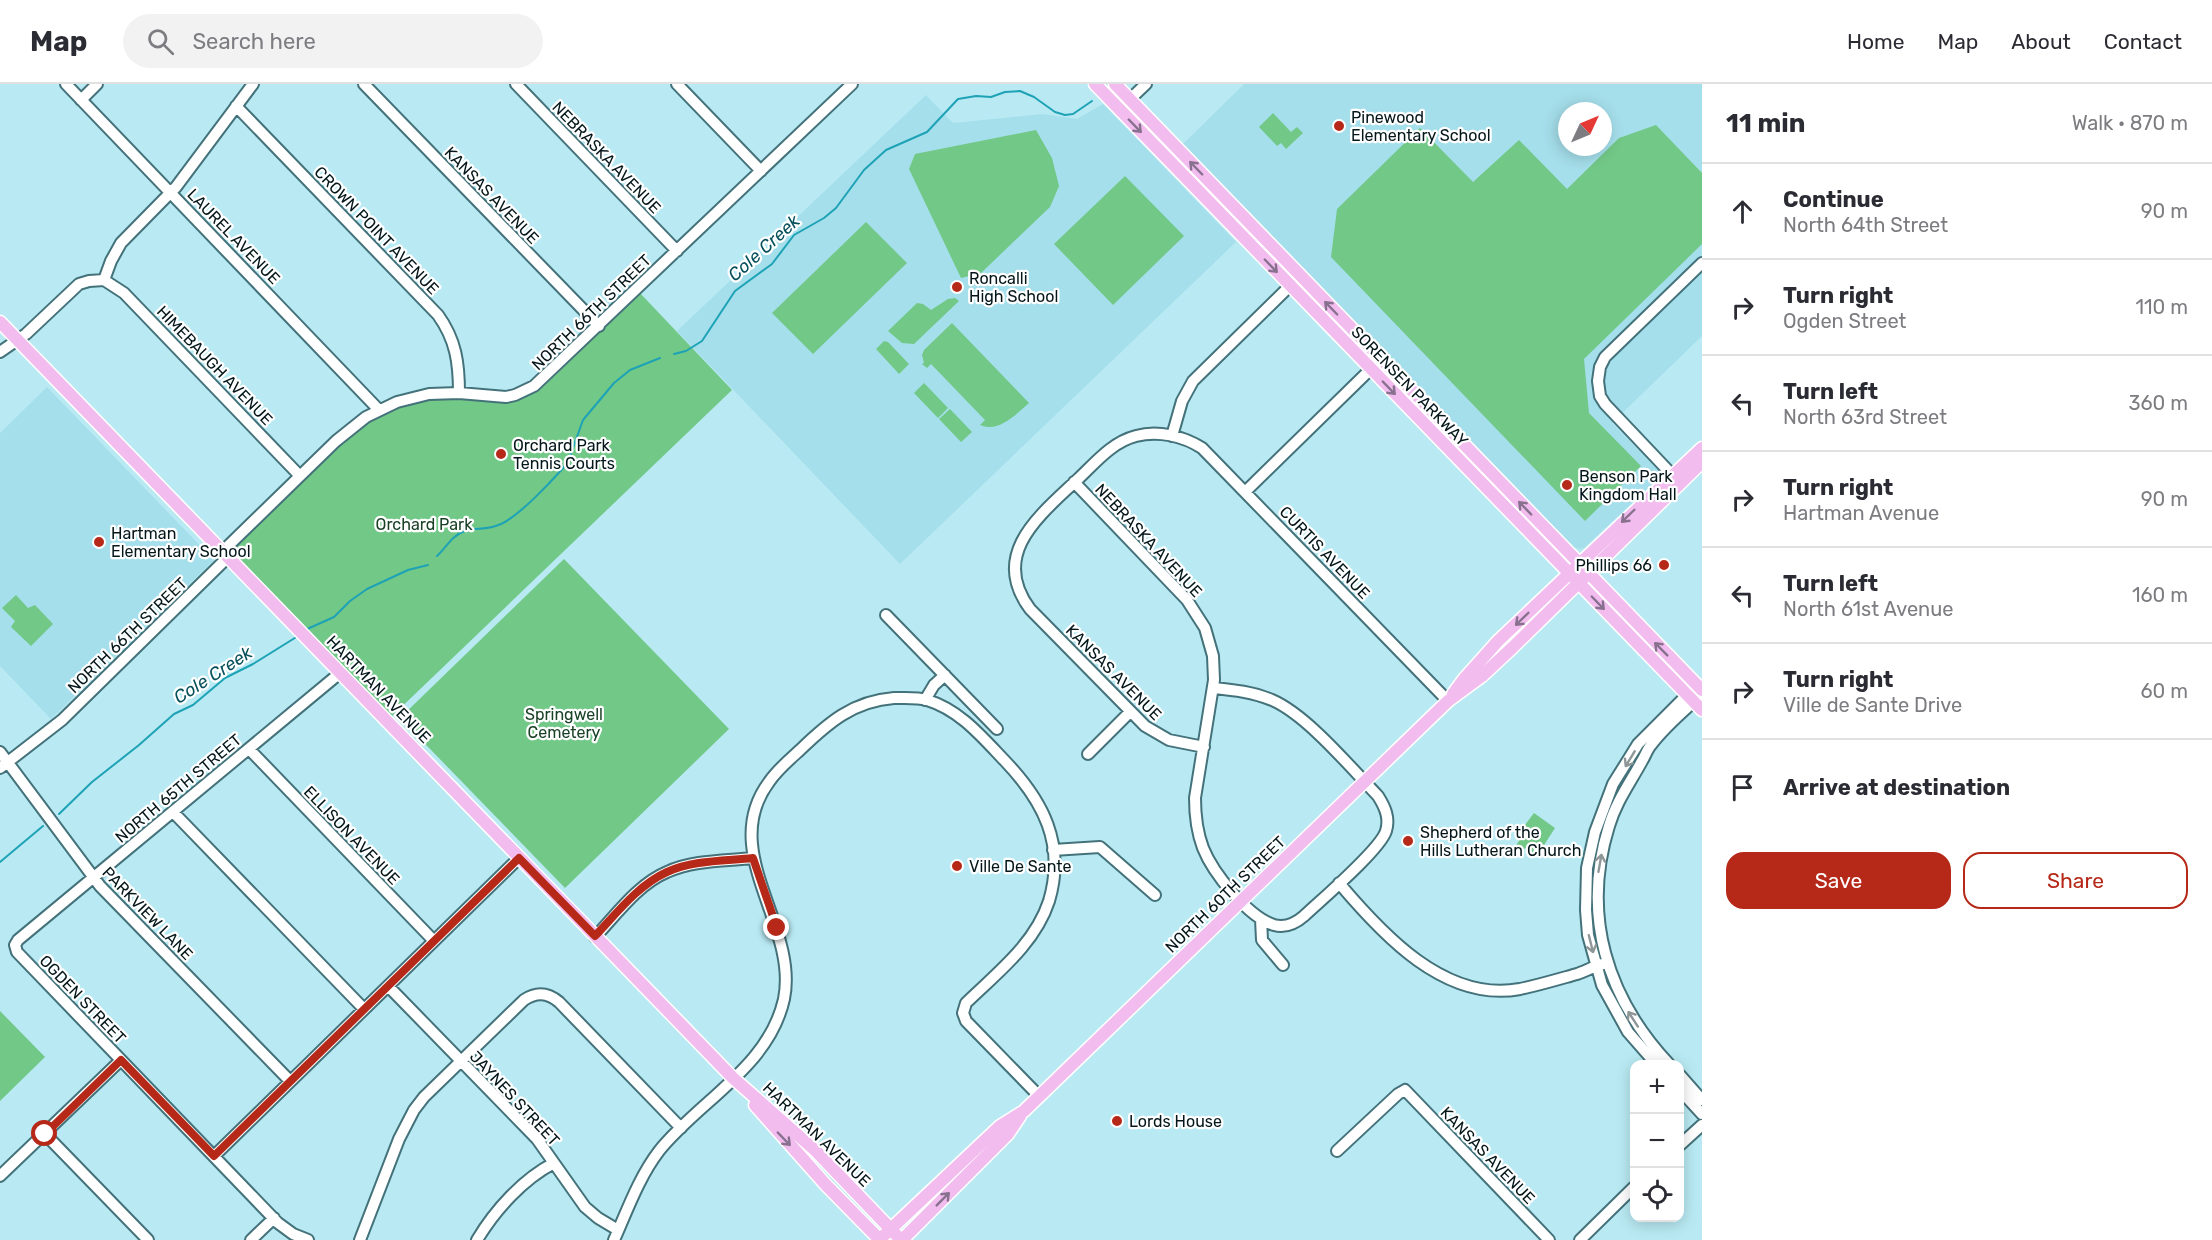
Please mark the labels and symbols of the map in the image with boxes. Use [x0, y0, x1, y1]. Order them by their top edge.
street label: NEBRASKA AVENUE [548, 97, 665, 217]
north arrow [1558, 102, 1612, 156]
place label: Pinewood Elementary School [1351, 108, 1491, 145]
one-way arrow [1128, 119, 1143, 134]
marker: Pinewood Elementary School [1332, 119, 1346, 133]
street label: KANSAS AVENUE [441, 143, 543, 248]
one-way arrow [1188, 160, 1203, 175]
street label: CROWN POINT AVENUE [310, 162, 443, 298]
street label: LAUREL AVENUE [183, 185, 284, 288]
water label: Cole Creek [723, 209, 805, 286]
street label: NORTH 66TH STREET [528, 251, 655, 374]
one-way arrow [1264, 259, 1278, 274]
place label: Roncalli High School [969, 269, 1058, 306]
marker: Roncalli High School [950, 280, 964, 294]
one-way arrow [1324, 300, 1339, 315]
street label: HIMEBAUGH AVENUE [153, 302, 277, 429]
street label: SORENSEN PARKWAY [1347, 322, 1472, 450]
one-way arrow [1382, 381, 1397, 396]
place label: Orchard Park Tennis Courts [513, 436, 615, 473]
marker: Orchard Park Tennis Courts [494, 447, 508, 461]
place label: Benson Park Kingdom Hall [1579, 467, 1677, 504]
marker: Benson Park Kingdom Hall [1560, 478, 1574, 492]
street label: NEBRASKA AVENUE [1091, 480, 1206, 601]
one-way arrow [1518, 501, 1533, 516]
street label: CURTIS AVENUE [1276, 502, 1374, 603]
one-way arrow [1621, 509, 1636, 524]
park label: Orchard Park [376, 515, 473, 534]
place label: Hartman Elementary School [111, 524, 251, 561]
marker: Hartman Elementary School [92, 535, 106, 549]
place label: Phillips 66 [1576, 556, 1652, 575]
marker: Phillips 66 [1657, 558, 1671, 572]
street label: NORTH 66TH STREET [64, 574, 191, 697]
one-way arrow [1591, 596, 1606, 611]
one-way arrow [1514, 611, 1529, 626]
street label: KANSAS AVENUE [1062, 621, 1165, 724]
street label: HARTMAN AVENUE [323, 632, 435, 747]
water label: Cole Creek [170, 641, 257, 709]
one-way arrow [1654, 641, 1668, 656]
park label: Springwell Cemetery [525, 705, 603, 742]
street label: NORTH 65TH STREET [111, 730, 245, 847]
one-way arrow [1623, 750, 1635, 767]
street label: ELLISON AVENUE [300, 782, 404, 889]
place label: Shepherd of the Hills Lutheran Church [1420, 823, 1581, 860]
street label: NORTH 60TH STREET [1161, 832, 1289, 957]
marker: Shepherd of the Hills Lutheran Church [1401, 834, 1415, 848]
one-way arrow [1594, 854, 1605, 874]
place label: Ville De Sante [969, 857, 1071, 876]
marker: Ville De Sante [950, 859, 964, 873]
street label: PARKVIEW LANE [98, 863, 197, 964]
route end [763, 914, 789, 940]
one-way arrow [1585, 934, 1597, 953]
street label: OGDEN STREET [36, 951, 130, 1048]
one-way arrow [1627, 1010, 1640, 1027]
street label: JAYNES STREET [466, 1047, 563, 1150]
street label: HARTMAN AVENUE [759, 1078, 874, 1190]
street label: KANSAS AVENUE [1437, 1103, 1539, 1208]
place label: Lords House [1129, 1112, 1222, 1131]
marker: Lords House [1110, 1114, 1124, 1128]
route start [31, 1120, 57, 1146]
one-way arrow [777, 1131, 791, 1146]
one-way arrow [936, 1191, 951, 1206]

